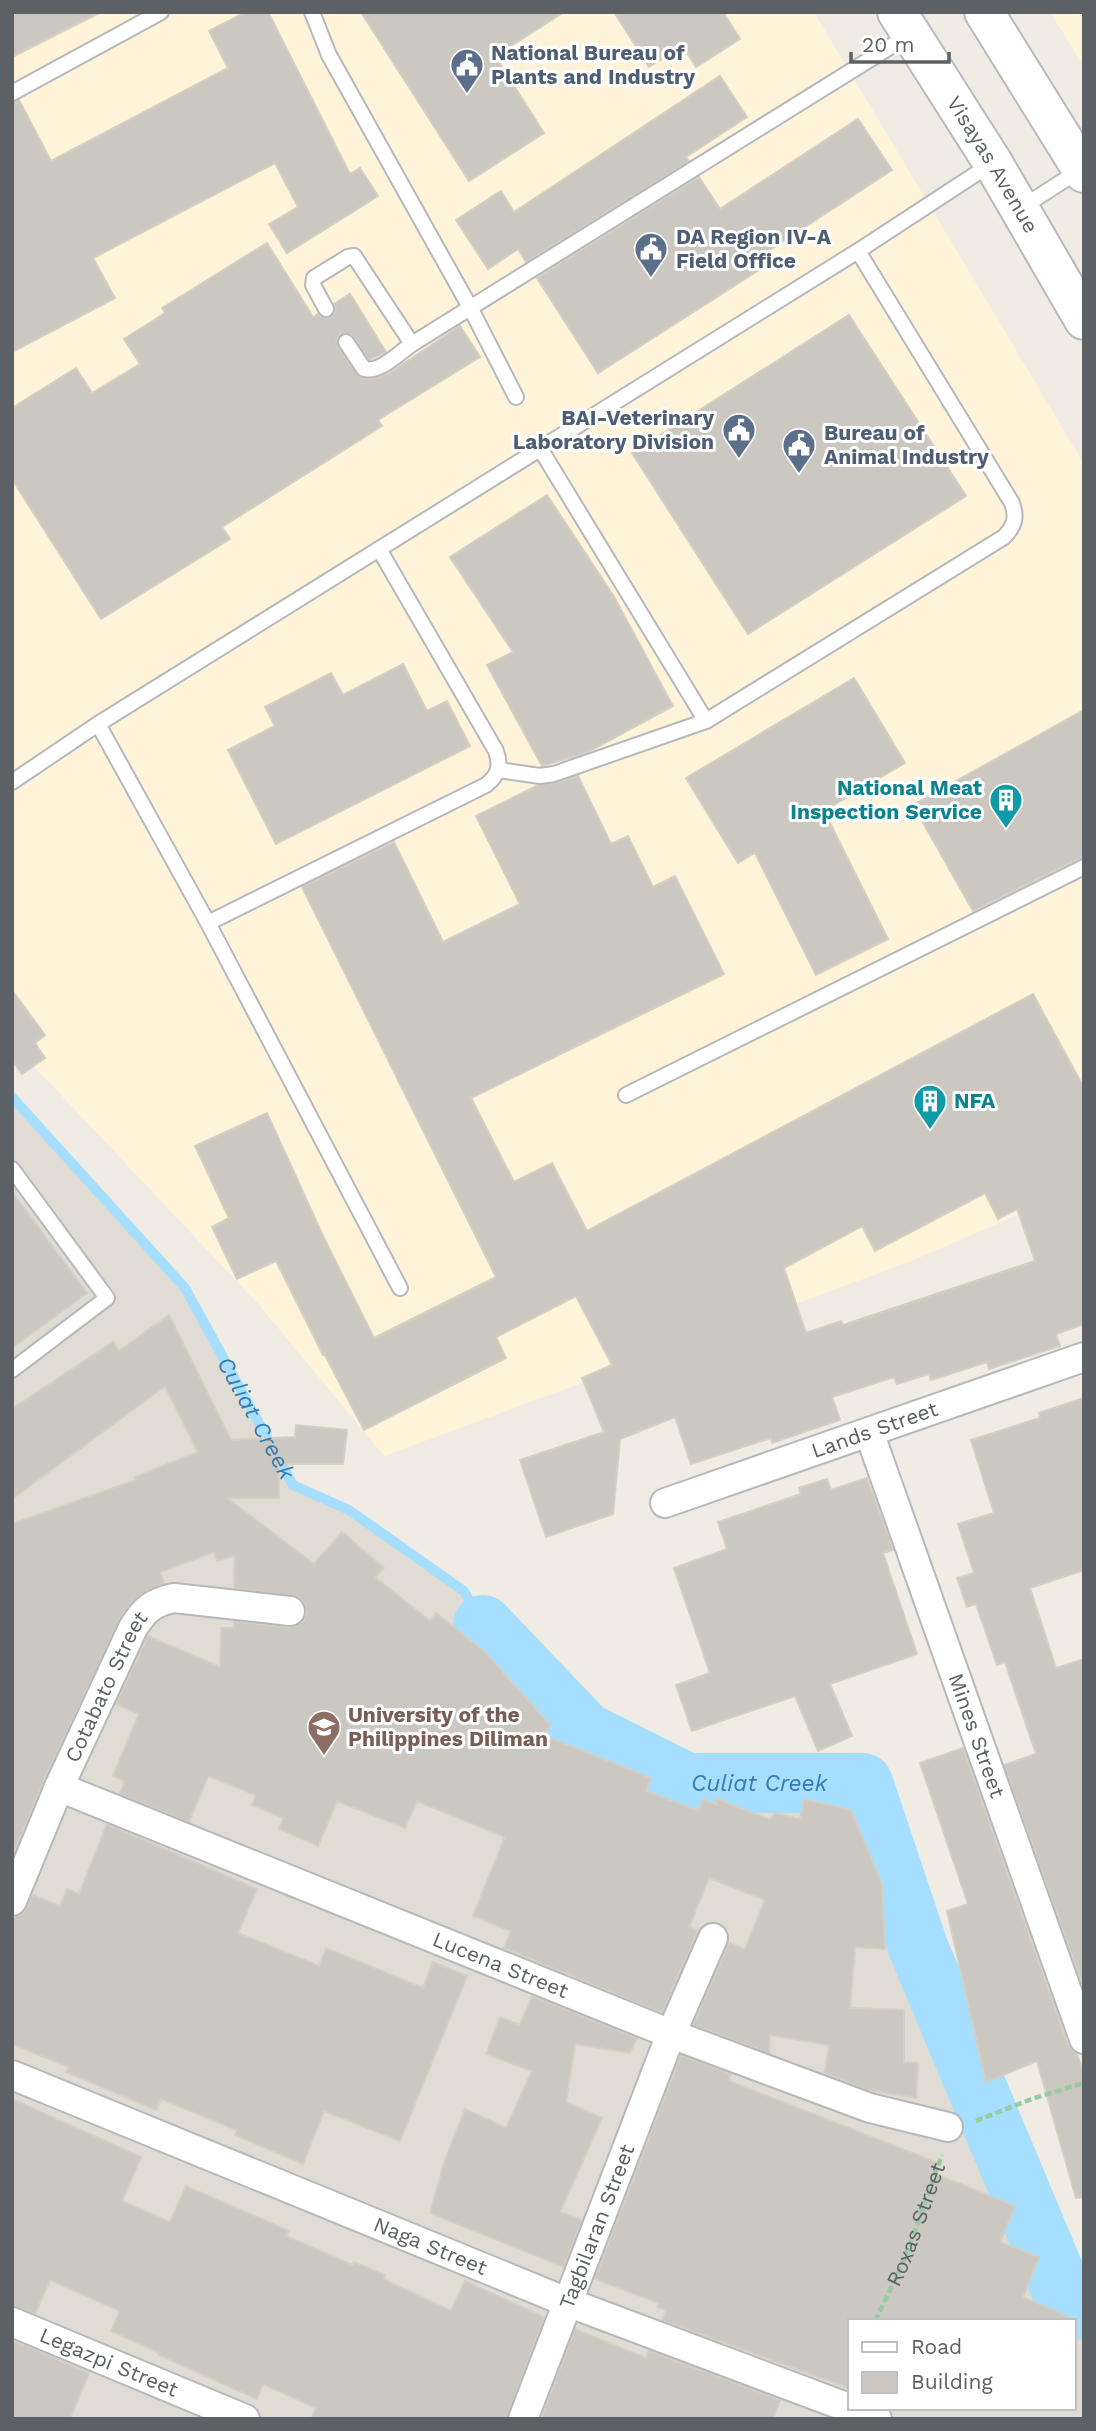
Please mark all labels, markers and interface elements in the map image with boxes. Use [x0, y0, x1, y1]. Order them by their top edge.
scale bar [851, 21, 949, 65]
text: 20 m [862, 32, 914, 57]
place label: National Bureau of Plants and Industry [491, 40, 695, 89]
public building icon: National Bureau of Plants and Industry [448, 46, 486, 95]
street label: Visayas Avenue [942, 91, 1044, 237]
place label: DA Region IV-A Field Office [676, 224, 832, 273]
public building icon: DA Region IV-A Field Office [632, 230, 670, 279]
place label: BAI-Veterinary Laboratory Division [513, 405, 714, 454]
public building icon: BAI-Veterinary Laboratory Division [720, 411, 758, 460]
place label: Bureau of Animal Industry [824, 420, 989, 469]
public building icon: Bureau of Animal Industry [780, 426, 818, 475]
place label: National Meat Inspection Service [790, 775, 982, 824]
building icon: National Meat Inspection Service [987, 781, 1025, 830]
building icon: NFA [911, 1082, 949, 1131]
place label: NFA [954, 1088, 996, 1113]
water label: Culiat Creek [211, 1352, 301, 1486]
street label: Lands Street [808, 1396, 941, 1463]
street label: Cotabato Street [59, 1606, 153, 1766]
street label: Mines Street [943, 1670, 1011, 1801]
place label: University of the Philippines Diliman [348, 1702, 548, 1751]
school or university icon: University of the Philippines Diliman [305, 1708, 343, 1757]
water label: Culiat Creek [691, 1770, 829, 1797]
street label: Lucena Street [429, 1926, 572, 2003]
street label: Tagbilaran Street [554, 2141, 639, 2312]
street label: Roxas Street [881, 2159, 950, 2290]
street label: Naga Street [370, 2211, 491, 2280]
legend [848, 2319, 1075, 2410]
street label: Legazpi Street [36, 2322, 182, 2402]
text: Road [911, 2334, 962, 2359]
text: Building [911, 2369, 993, 2394]

